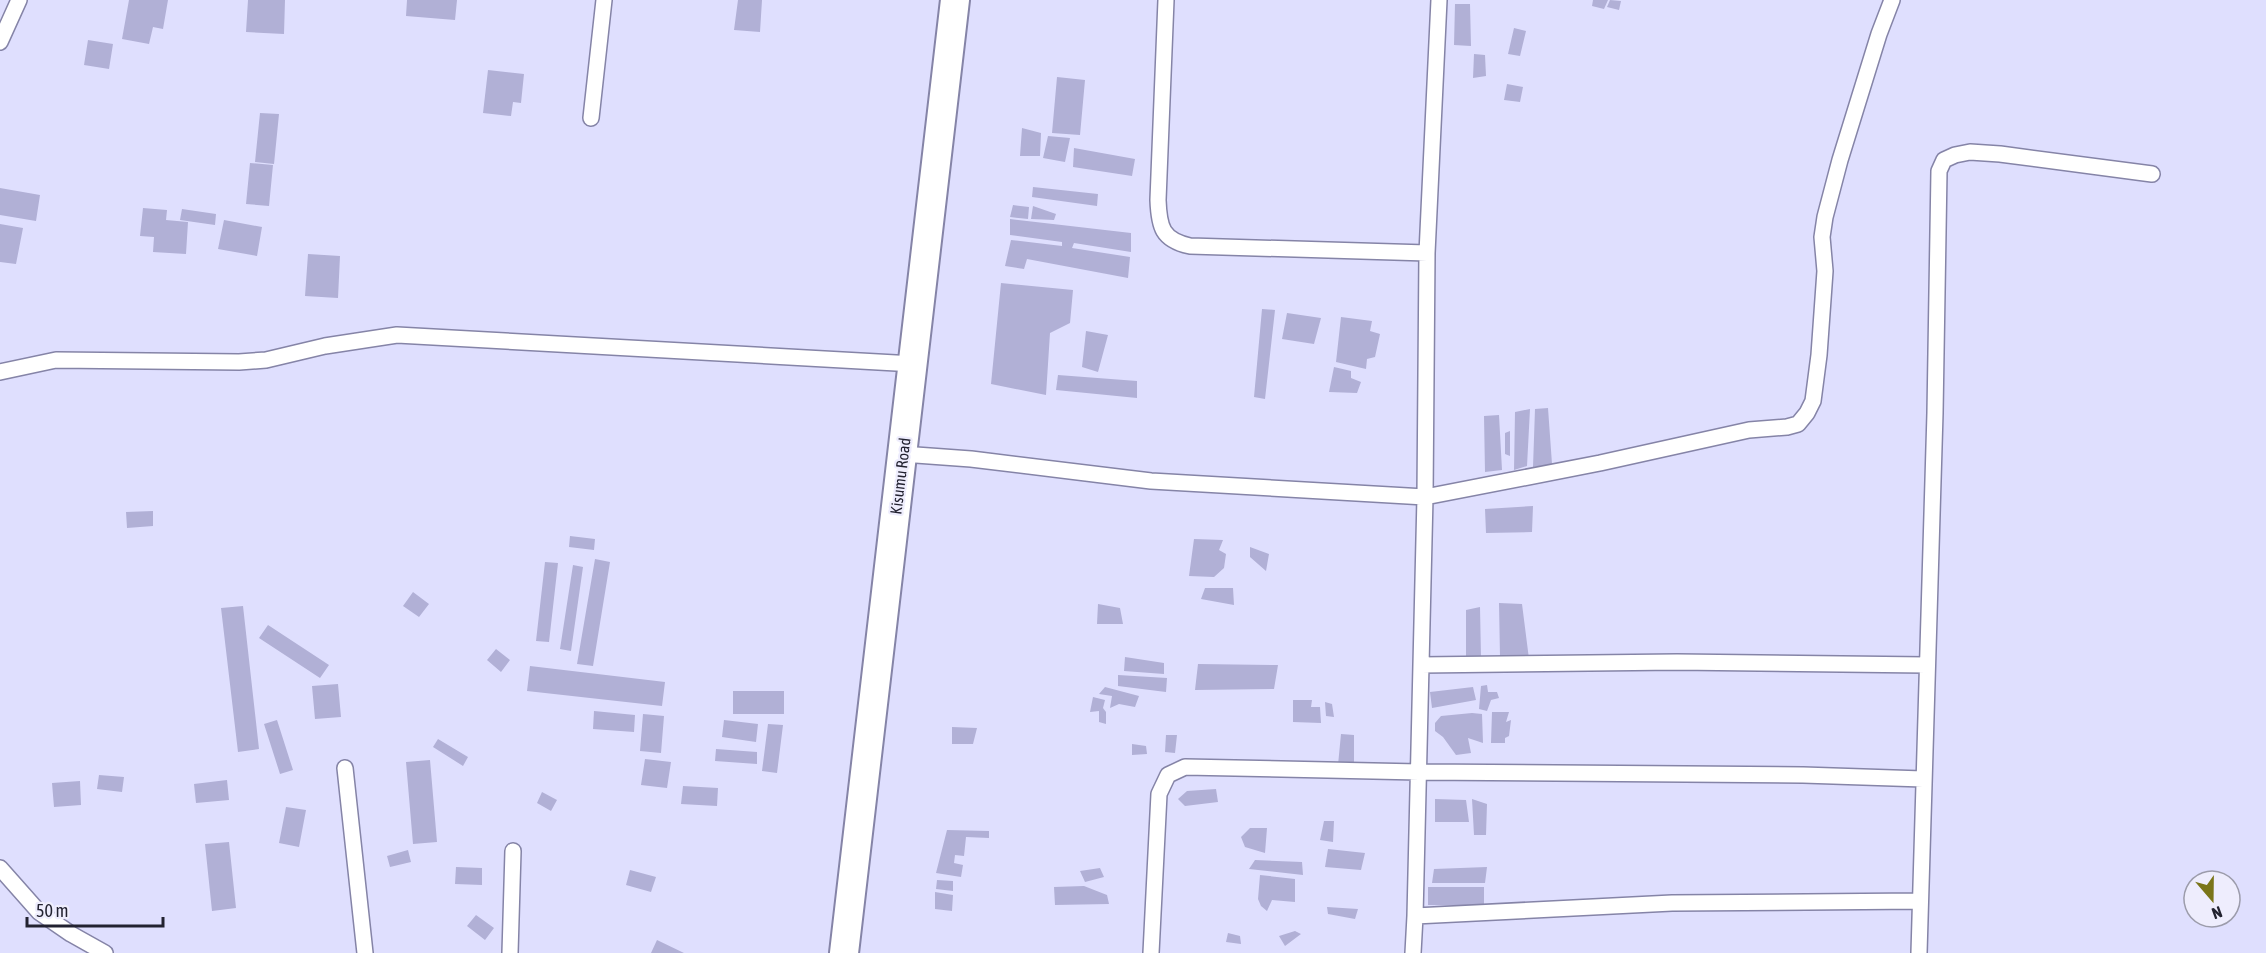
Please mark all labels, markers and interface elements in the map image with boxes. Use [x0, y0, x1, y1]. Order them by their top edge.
street label: Kisumu Road [886, 437, 914, 515]
north arrow [2182, 869, 2242, 929]
scale bar [27, 890, 164, 928]
text: 50 m [36, 900, 68, 921]
text: N [2210, 903, 2225, 923]

